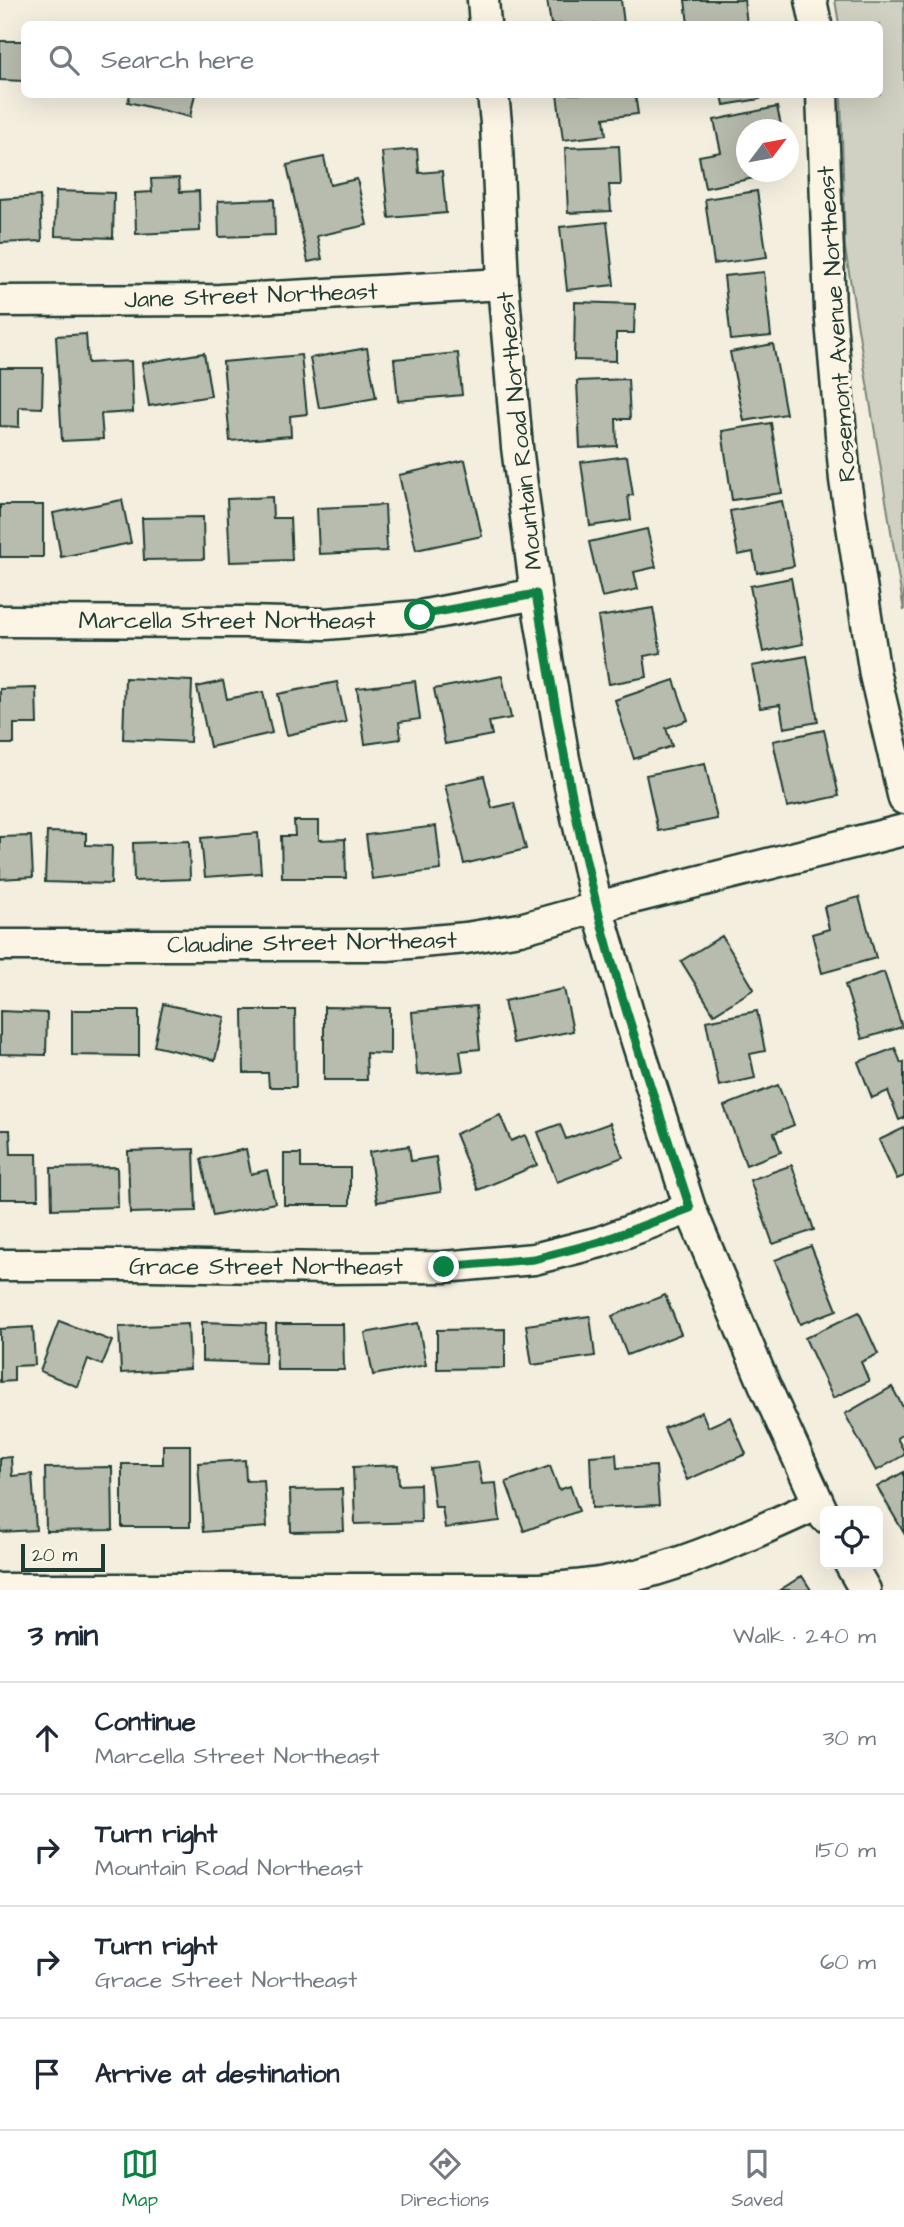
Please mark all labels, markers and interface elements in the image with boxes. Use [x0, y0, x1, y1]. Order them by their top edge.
search box [21, 21, 883, 98]
icon: search [45, 41, 83, 79]
text: Search here [101, 42, 254, 78]
north arrow [736, 119, 799, 182]
street label: Rosemont Avenue Northeast [809, 164, 865, 483]
street label: Jane Street Northeast [124, 275, 379, 317]
street label: Mountain Road Northeast [488, 290, 552, 572]
route start [404, 599, 435, 630]
street label: Marcella Street Northeast [79, 604, 376, 638]
street label: Claudine Street Northeast [167, 923, 457, 963]
street label: Grace Street Northeast [129, 1250, 403, 1284]
route end [428, 1251, 459, 1282]
map controls [820, 1506, 883, 1569]
button: locate [820, 1506, 883, 1569]
scale bar [21, 1541, 105, 1573]
text: 20 m [32, 1542, 77, 1569]
text: 3 min [28, 1615, 98, 1657]
text: Walk · 240 m [733, 1620, 876, 1652]
text: Continue [95, 1704, 196, 1740]
icon: ahead [28, 1719, 66, 1757]
text: 30 m [823, 1722, 876, 1754]
text: Marcella Street Northeast [95, 1740, 379, 1772]
text: Turn right [95, 1816, 217, 1852]
icon: right [28, 1831, 66, 1869]
text: 150 m [815, 1834, 876, 1866]
text: Mountain Road Northeast [95, 1852, 363, 1884]
text: Turn right [95, 1928, 217, 1964]
icon: right [28, 1943, 66, 1981]
text: 60 m [820, 1946, 876, 1978]
text: Grace Street Northeast [95, 1964, 357, 1996]
icon: arrive [28, 2055, 66, 2093]
text: Arrive at destination [95, 2056, 340, 2092]
tab: Map [121, 2145, 159, 2214]
tab: Directions [401, 2145, 489, 2214]
tab: Saved [731, 2145, 783, 2214]

